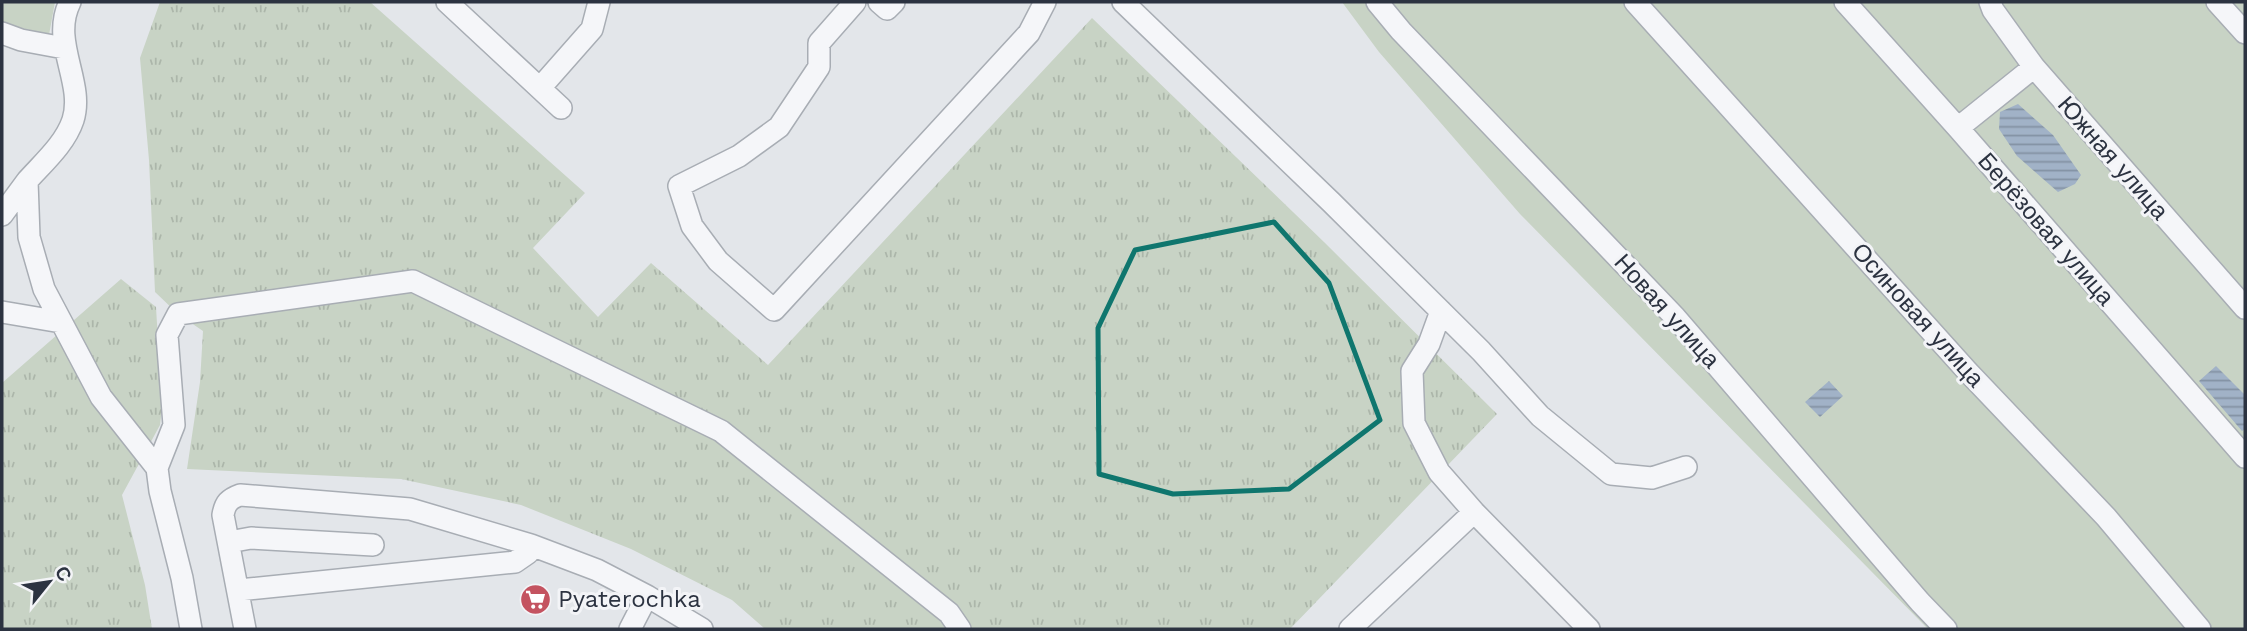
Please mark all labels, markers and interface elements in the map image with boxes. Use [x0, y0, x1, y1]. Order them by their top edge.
street label: Южная улица [2052, 91, 2175, 226]
street label: Берёзовая улица [1972, 147, 2120, 311]
street label: Осиновая улица [1846, 237, 1990, 393]
street label: Новая улица [1609, 248, 1726, 374]
north arrow [14, 547, 84, 617]
text: С [50, 562, 77, 586]
supermarket icon: Pyaterochka [518, 582, 552, 616]
place label: Pyaterochka [558, 585, 701, 613]

